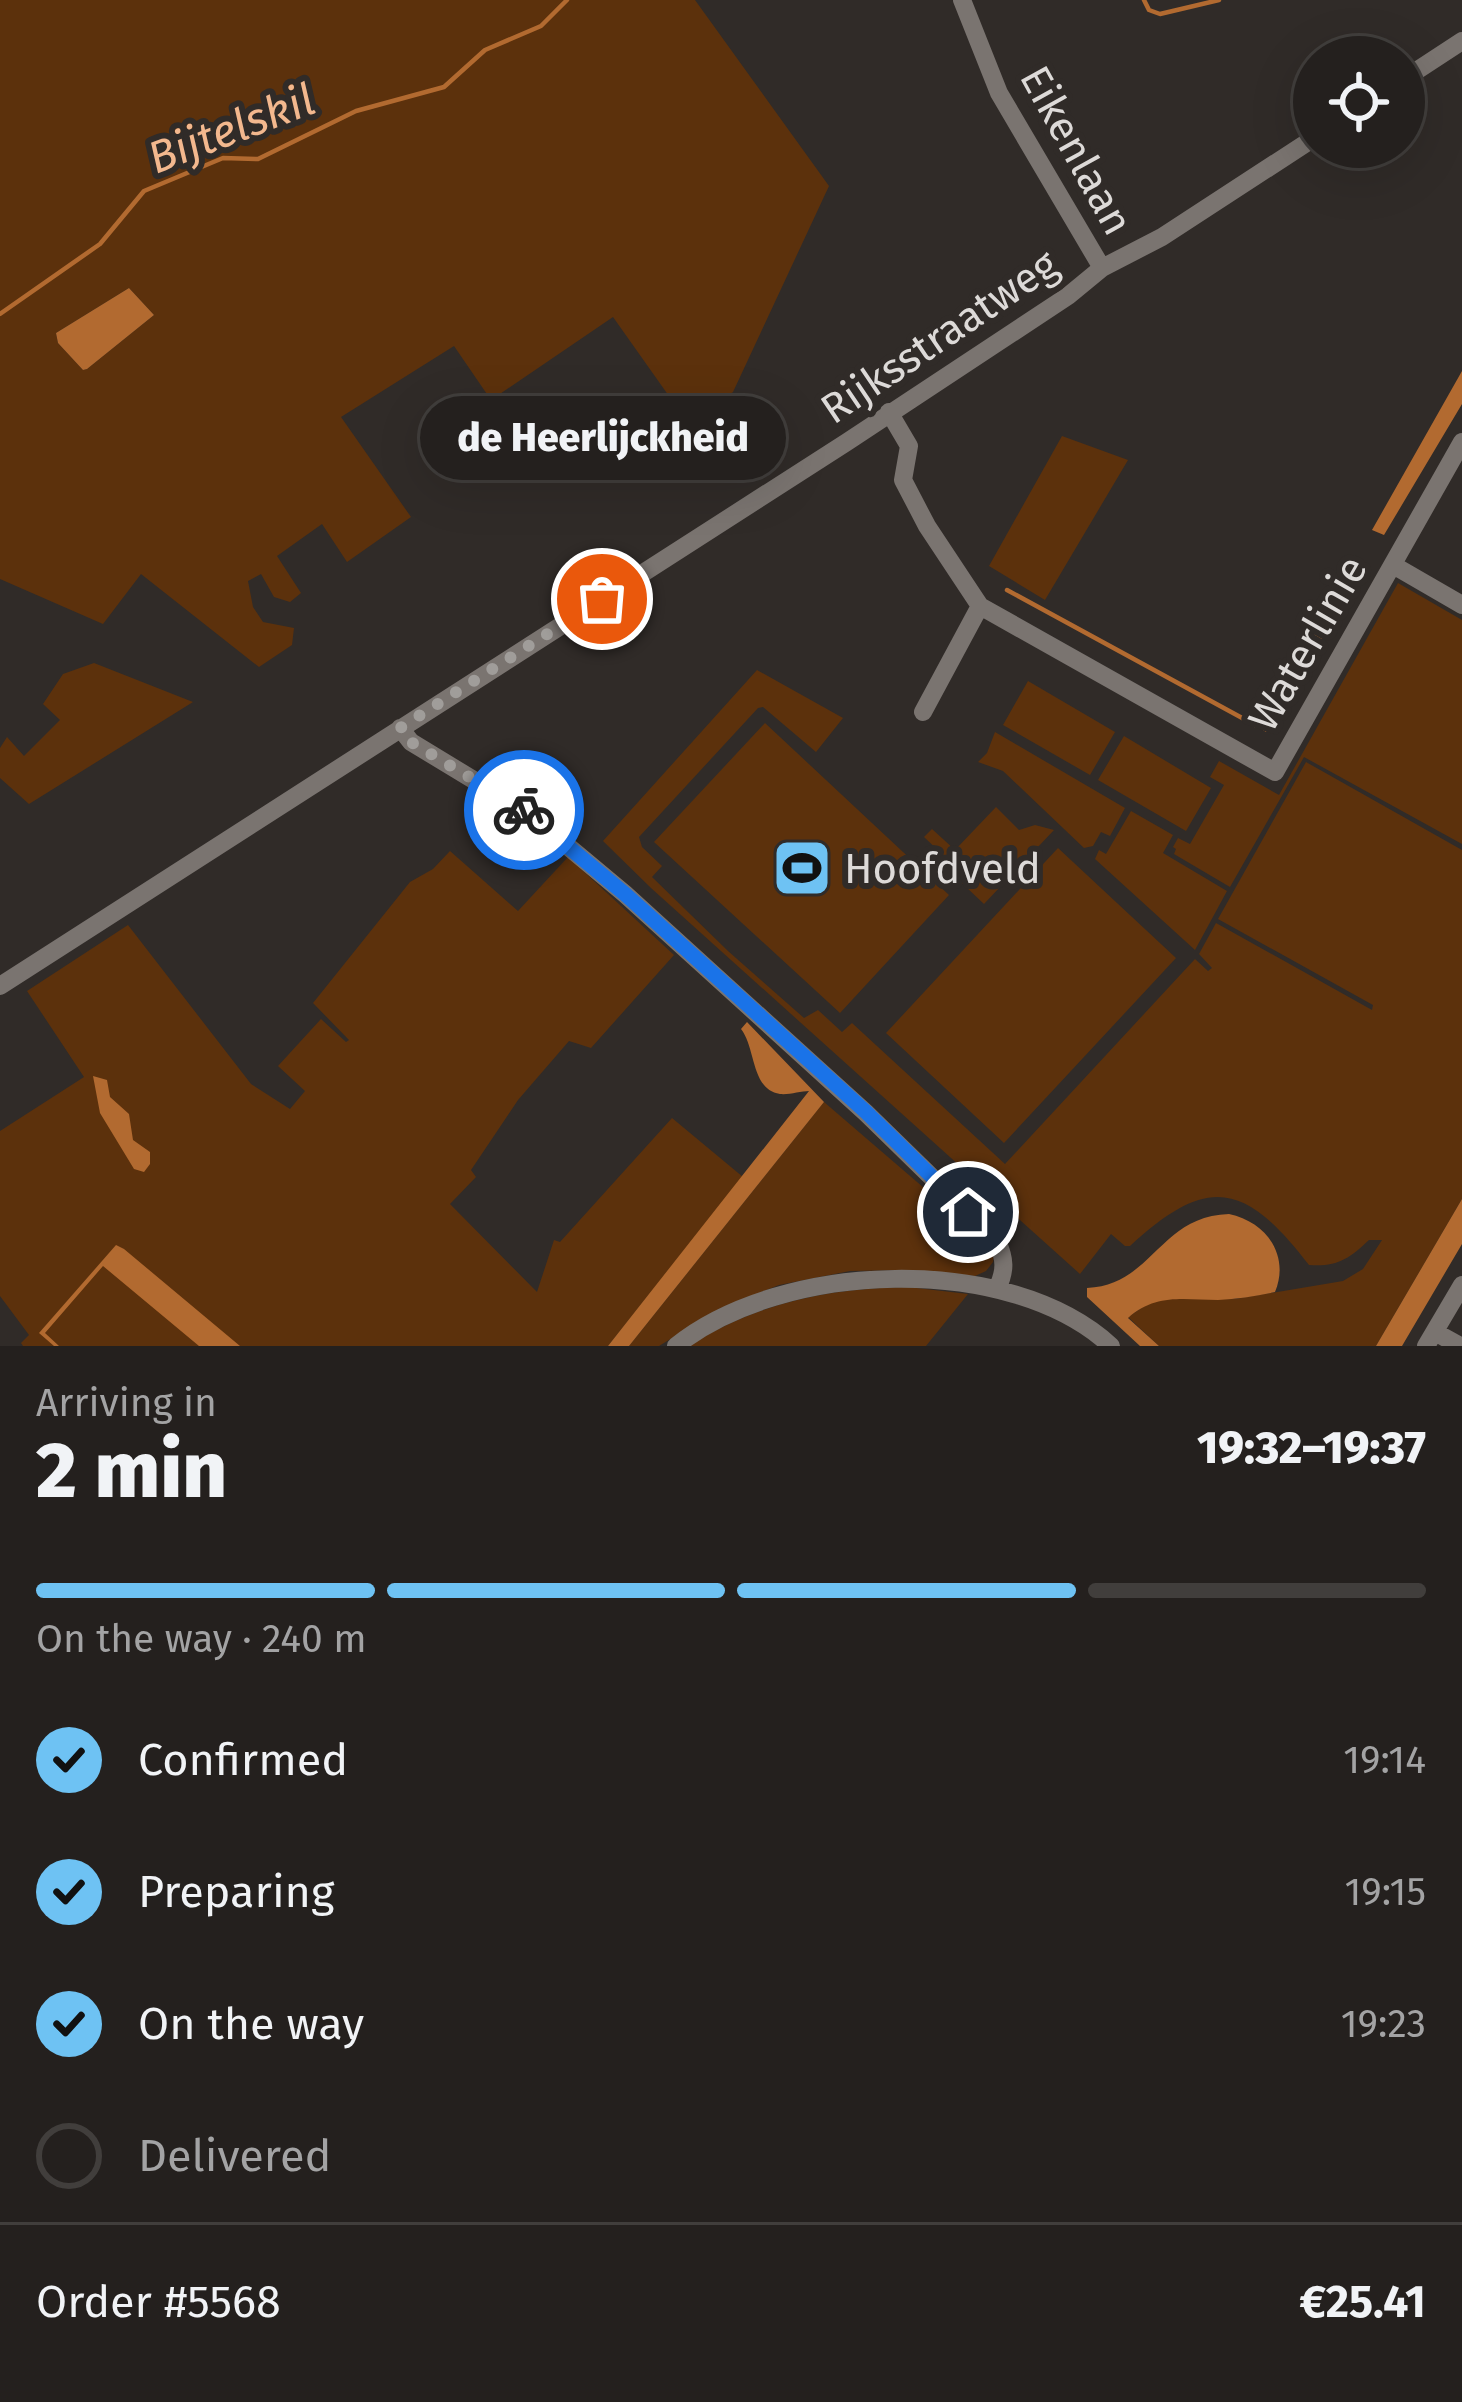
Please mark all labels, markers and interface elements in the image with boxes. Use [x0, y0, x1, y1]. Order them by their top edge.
map controls [1293, 36, 1425, 168]
button: locate [1293, 36, 1425, 168]
street label: Eikenlaan [1009, 57, 1143, 244]
water label: Bijtelskil [140, 72, 322, 185]
street label: Rijksstraatweg [812, 239, 1067, 434]
callout: de Heerlijckheid [419, 395, 785, 479]
text: de Heerlijckheid [457, 415, 749, 461]
street label: Waterlinie [1238, 547, 1378, 740]
pin [551, 548, 653, 650]
icon: bag [569, 566, 635, 632]
courier [464, 750, 584, 870]
icon: bike [491, 777, 557, 843]
sports icon: Hoofdveld [771, 837, 833, 899]
place label: Hoofdveld [844, 844, 1041, 894]
pin [917, 1161, 1019, 1263]
icon: home [935, 1179, 1001, 1245]
text: Arriving in [36, 1380, 217, 1426]
text: 19:32–19:37 [1197, 1421, 1426, 1475]
text: 2 min [36, 1424, 227, 1518]
text: On the way · 240 m [36, 1616, 367, 1662]
icon: check [36, 1727, 102, 1793]
text: Confirmed [138, 1733, 348, 1787]
text: 19:14 [1343, 1737, 1426, 1783]
icon: check [36, 1859, 102, 1925]
text: Preparing [138, 1865, 334, 1919]
text: 19:15 [1344, 1869, 1426, 1915]
icon: check [36, 1991, 102, 2057]
text: On the way [138, 1997, 364, 2051]
text: 19:23 [1341, 2001, 1426, 2047]
text: Delivered [138, 2129, 331, 2183]
text: Order #5568 [36, 2275, 281, 2329]
text: €25.41 [1300, 2275, 1426, 2329]

